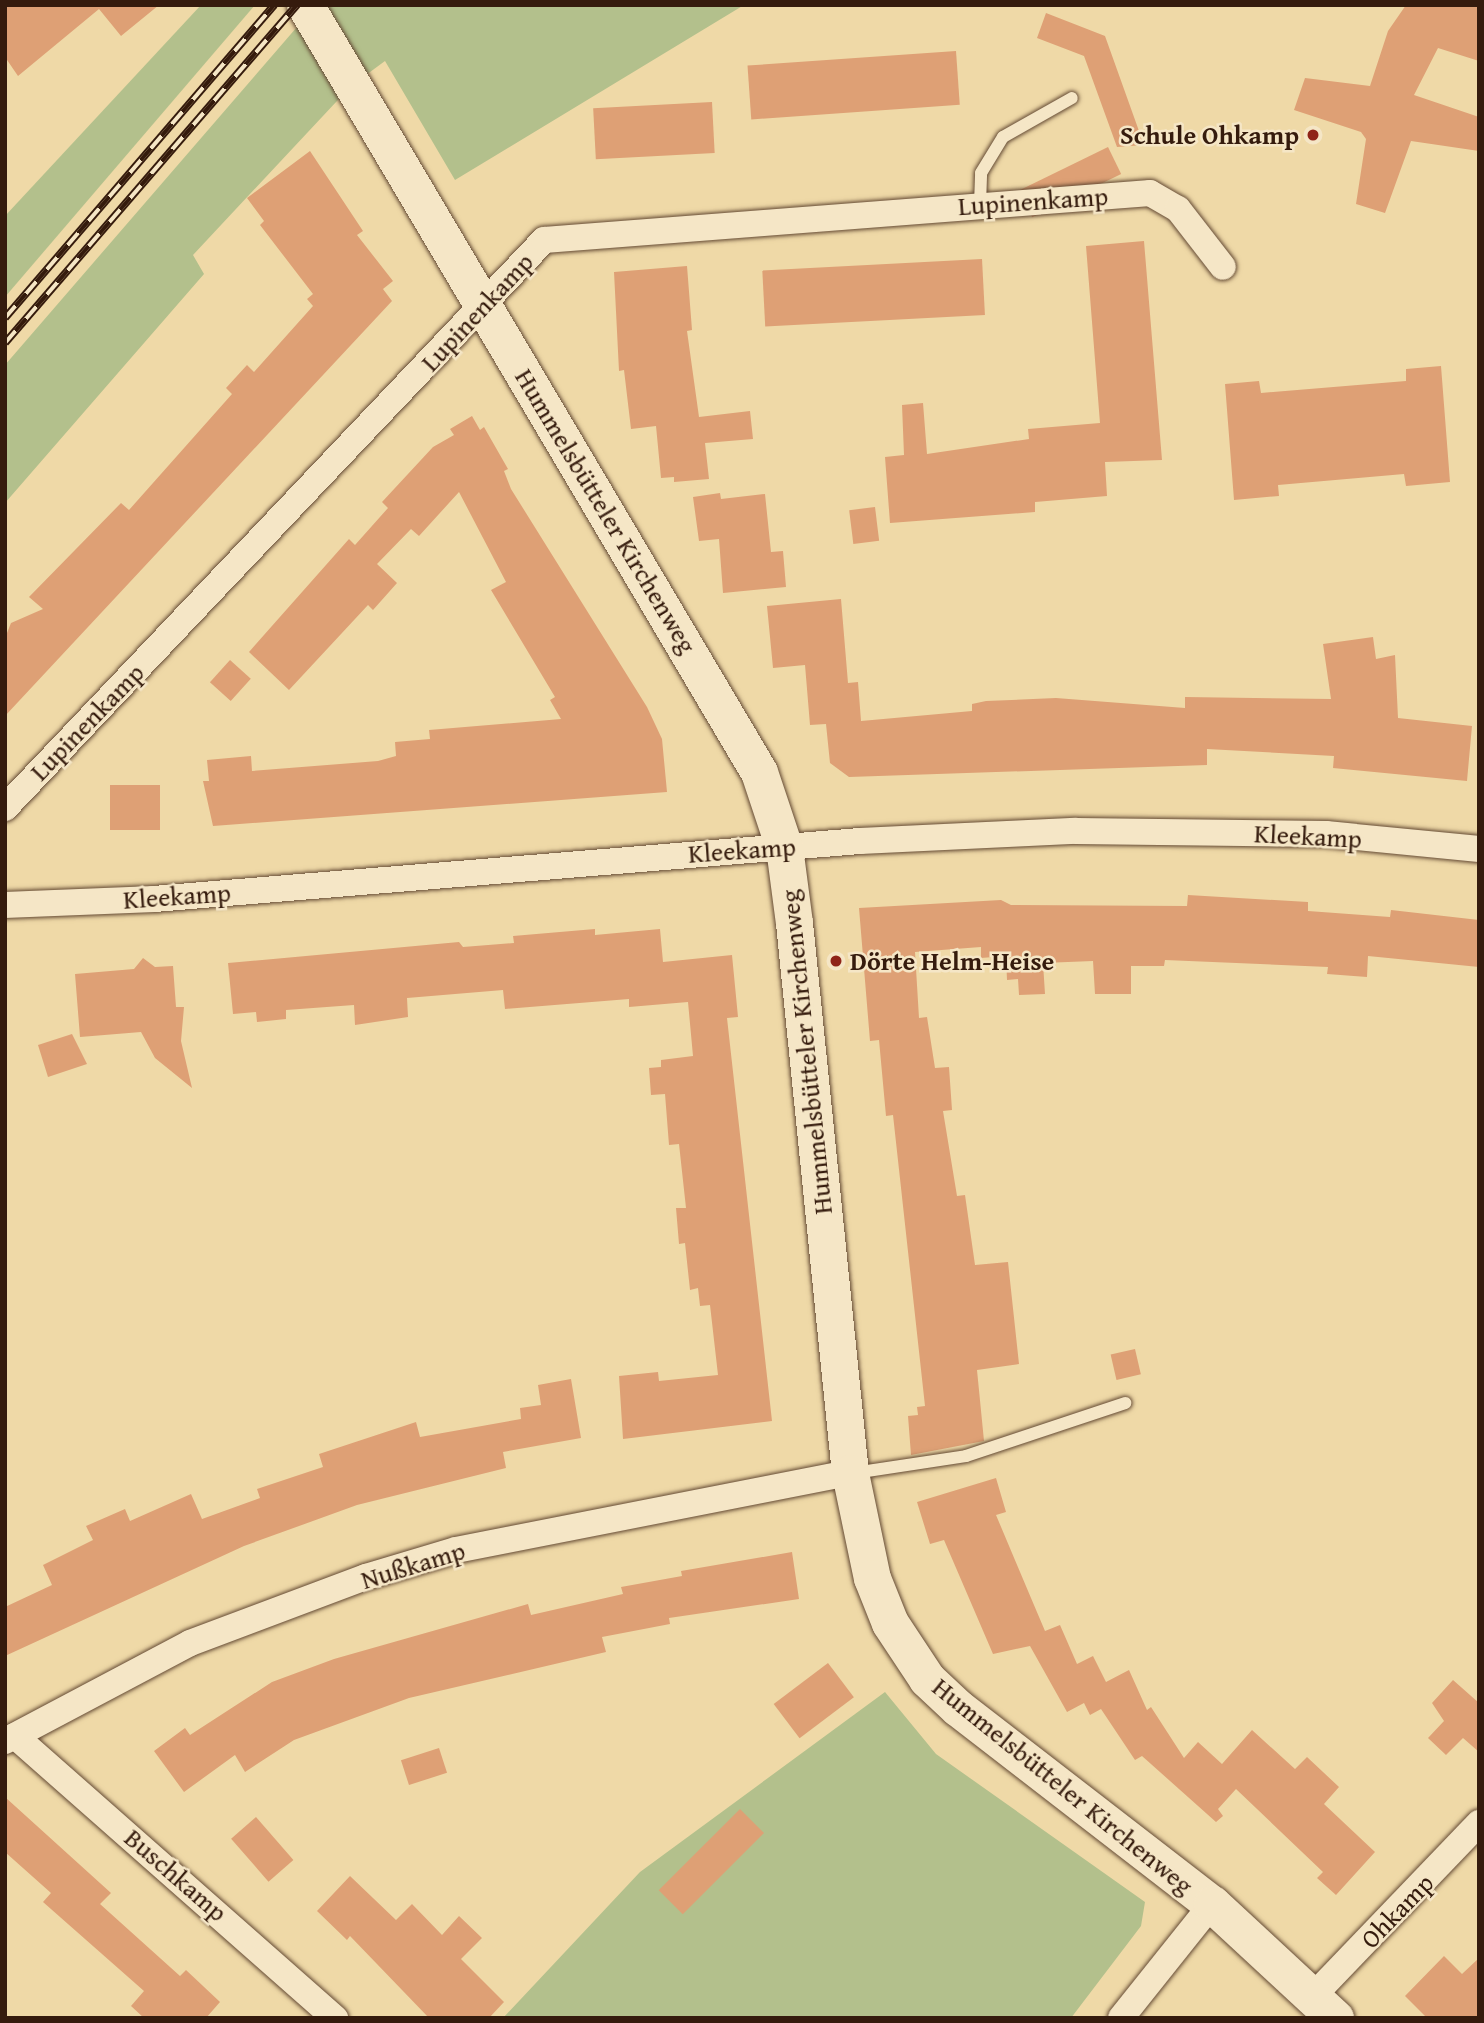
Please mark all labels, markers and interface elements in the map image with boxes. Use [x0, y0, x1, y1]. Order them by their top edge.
place label: Schule Ohkamp [1120, 119, 1299, 151]
marker: Schule Ohkamp [1305, 127, 1321, 143]
street label: Lupinenkamp [957, 180, 1109, 222]
street label: Lupinenkamp [414, 246, 540, 378]
street label: Hummelsbütteler Kirchenweg [509, 363, 703, 659]
street label: Lupinenkamp [24, 657, 150, 787]
street label: Kleekamp [1253, 818, 1363, 854]
street label: Kleekamp [687, 831, 797, 869]
street label: Kleekamp [122, 877, 232, 915]
street label: Hummelsbütteler Kirchenweg [773, 888, 839, 1216]
place label: Dörte Helm-Heise [850, 945, 1054, 977]
marker: Dörte Helm-Heise [828, 953, 844, 969]
street label: Nußkamp [357, 1534, 469, 1596]
street label: Hummelsbütteler Kirchenweg [926, 1671, 1200, 1901]
street label: Buschkamp [118, 1822, 234, 1928]
street label: Ohkamp [1354, 1867, 1440, 1955]

